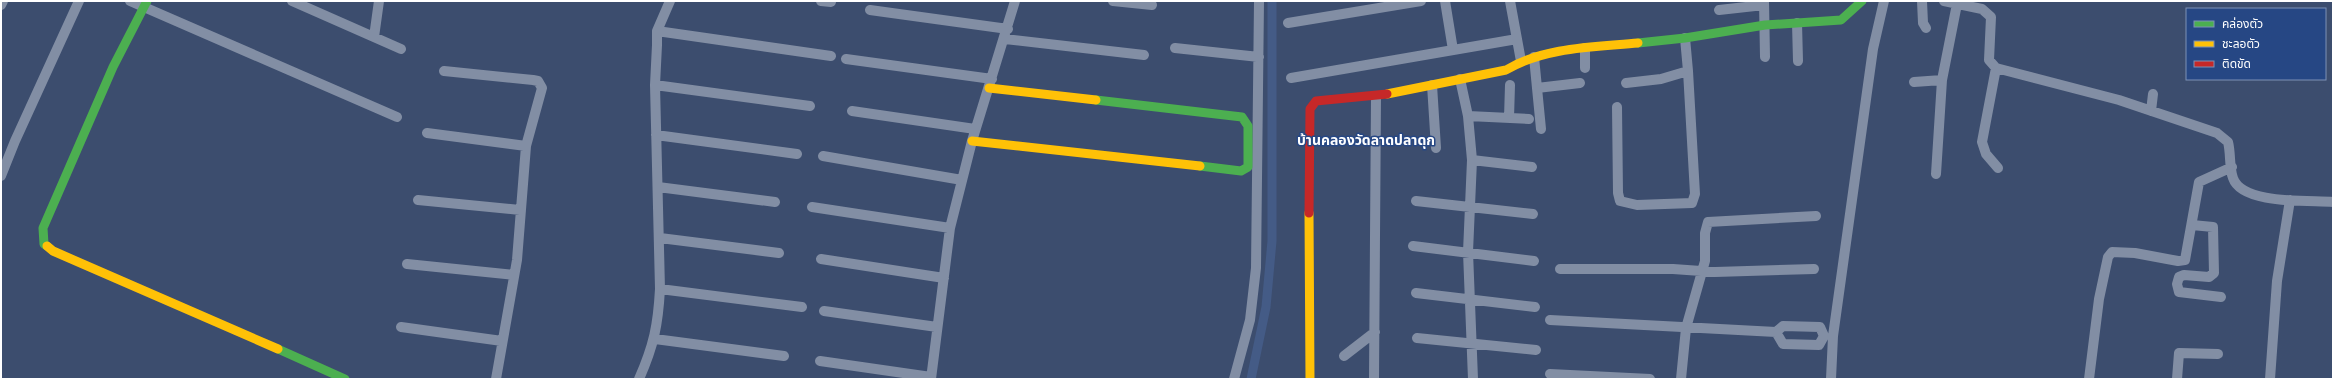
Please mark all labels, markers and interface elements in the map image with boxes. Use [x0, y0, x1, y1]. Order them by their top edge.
legend [2186, 8, 2326, 80]
text: คล่องตัว [2222, 17, 2263, 31]
text: ชะลอตัว [2222, 37, 2260, 51]
text: ติดขัด [2222, 57, 2251, 71]
district label: บ้านคลองวัดลาดปลาดุก [1297, 132, 1435, 149]

